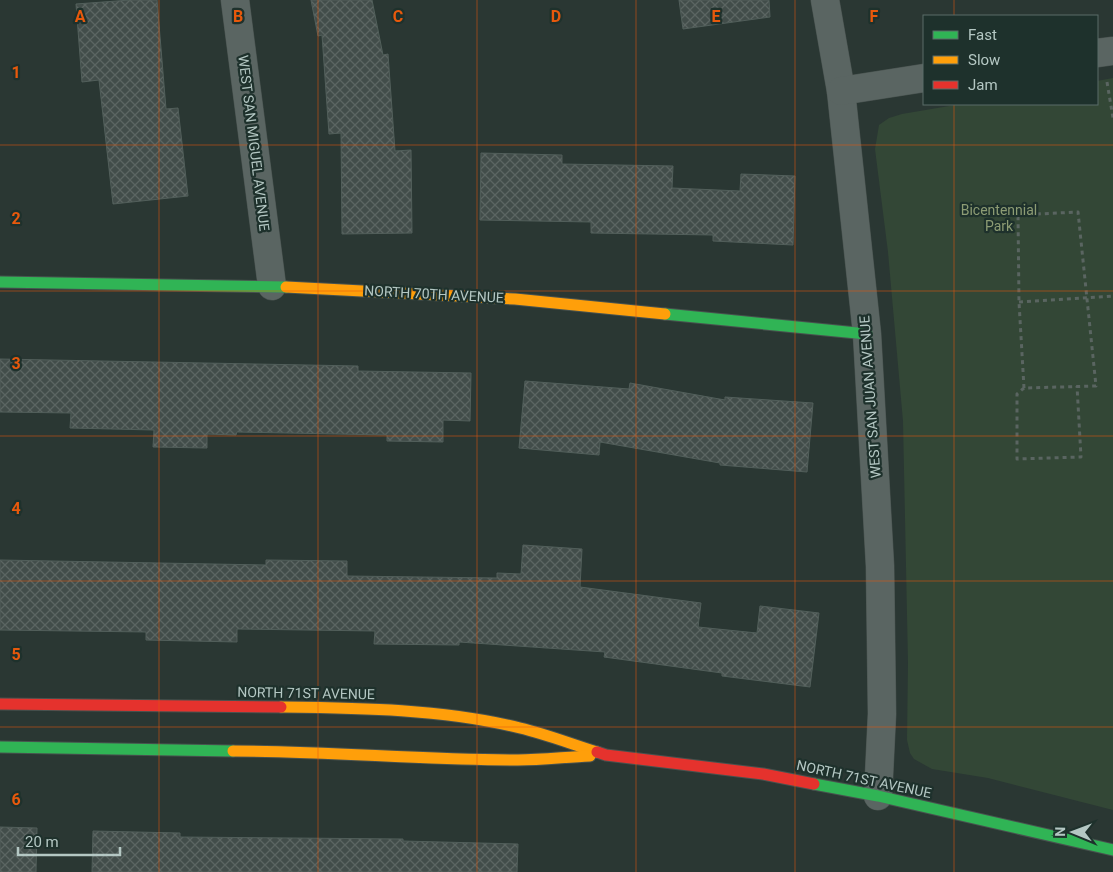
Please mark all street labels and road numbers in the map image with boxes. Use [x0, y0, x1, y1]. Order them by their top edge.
street label: WEST SAN MIGUEL AVENUE [235, 54, 273, 232]
street label: NORTH 70TH AVENUE [364, 282, 504, 306]
street label: WEST SAN JUAN AVENUE [856, 315, 884, 479]
street label: NORTH 71ST AVENUE [237, 684, 375, 702]
street label: NORTH 71ST AVENUE [795, 757, 933, 801]

